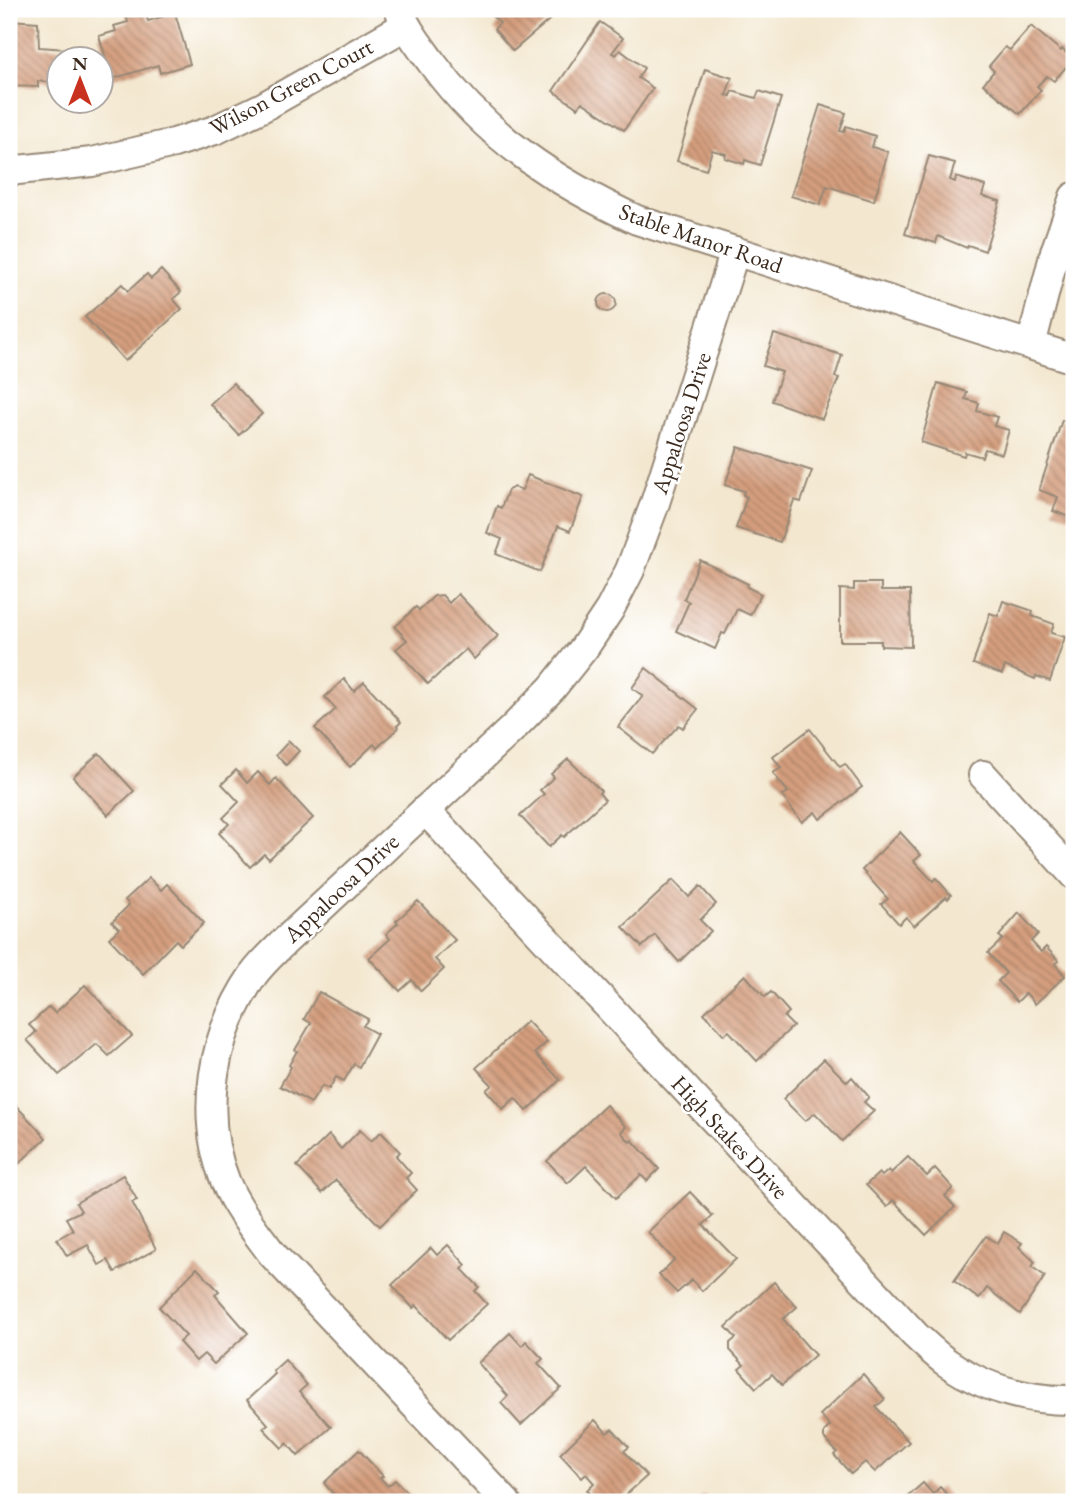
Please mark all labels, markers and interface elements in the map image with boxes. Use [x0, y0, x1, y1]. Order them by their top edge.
street label: Wilson Green Court [204, 31, 379, 143]
north arrow [46, 46, 116, 116]
text: N [72, 51, 88, 76]
street label: Stable Manor Road [615, 196, 787, 280]
street label: Appaloosa Drive [644, 348, 718, 499]
street label: Appaloosa Drive [276, 827, 405, 950]
street label: High Stakes Drive [665, 1069, 795, 1205]

